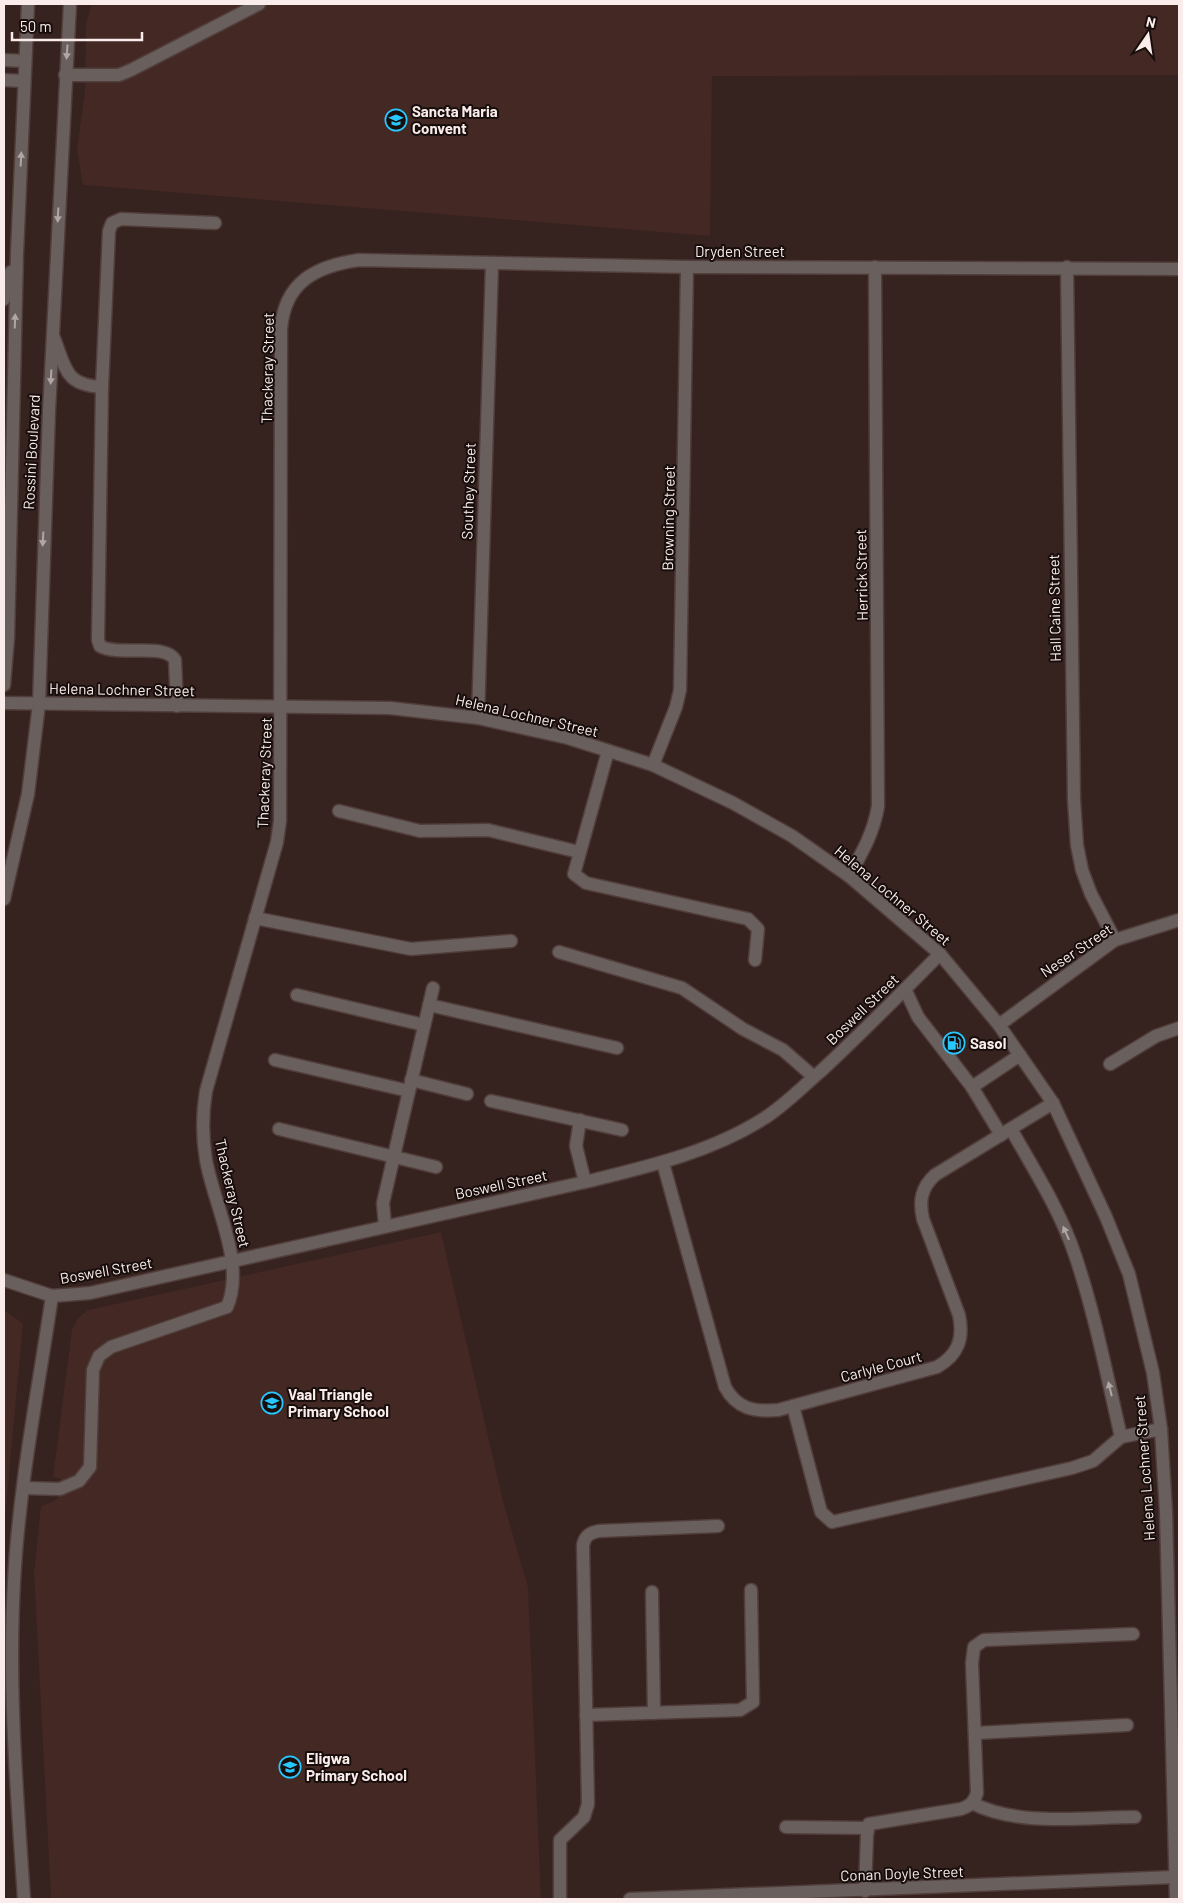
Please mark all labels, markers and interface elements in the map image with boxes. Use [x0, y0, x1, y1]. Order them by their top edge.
scale bar [12, 10, 142, 42]
north arrow [1123, 10, 1173, 60]
text: N [1145, 13, 1157, 31]
text: 50 m [20, 17, 52, 35]
one-way arrow [62, 45, 70, 61]
place label: Sancta Maria Convent [412, 102, 498, 137]
school or university icon: Sancta Maria Convent [384, 108, 408, 132]
one-way arrow [17, 151, 25, 167]
one-way arrow [54, 207, 62, 223]
street label: Dryden Street [695, 242, 785, 260]
street label: Thackeray Street [257, 312, 277, 424]
one-way arrow [11, 313, 19, 329]
one-way arrow [46, 369, 54, 385]
street label: Rossini Boulevard [19, 394, 43, 510]
street label: Southey Street [457, 442, 479, 540]
street label: Browning Street [658, 465, 678, 571]
street label: Herrick Street [851, 529, 871, 621]
one-way arrow [39, 532, 47, 548]
street label: Hall Caine Street [1044, 554, 1064, 662]
street label: Helena Lochner Street [49, 679, 195, 699]
street label: Helena Lochner Street [454, 690, 600, 740]
street label: Thackeray Street [253, 717, 275, 829]
street label: Helena Lochner Street [831, 841, 955, 949]
street label: Neser Street [1037, 919, 1115, 981]
street label: Boswell Street [822, 970, 902, 1048]
fuel station icon: Sasol [942, 1031, 966, 1055]
place label: Sasol [970, 1034, 1006, 1052]
street label: Thackeray Street [212, 1137, 254, 1249]
street label: Boswell Street [453, 1165, 549, 1203]
one-way arrow [1061, 1226, 1069, 1240]
street label: Boswell Street [58, 1253, 154, 1287]
street label: Carlyle Court [838, 1347, 924, 1385]
one-way arrow [1106, 1382, 1114, 1397]
place label: Vaal Triangle Primary School [288, 1385, 389, 1420]
school or university icon: Vaal Triangle Primary School [260, 1391, 284, 1415]
street label: Helena Lochner Street [1130, 1395, 1158, 1541]
place label: Eligwa Primary School [306, 1749, 407, 1784]
school or university icon: Eligwa Primary School [278, 1755, 302, 1779]
street label: Conan Doyle Street [840, 1862, 964, 1884]

